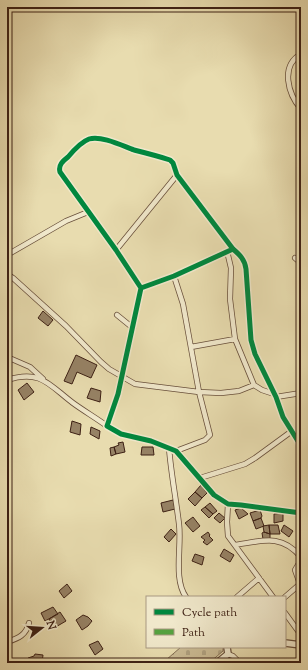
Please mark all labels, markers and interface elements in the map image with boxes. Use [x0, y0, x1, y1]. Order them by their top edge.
legend [146, 596, 286, 648]
text: Cycle path [182, 604, 237, 622]
north arrow [22, 608, 62, 648]
text: N [41, 618, 60, 632]
text: Path [182, 624, 205, 642]

